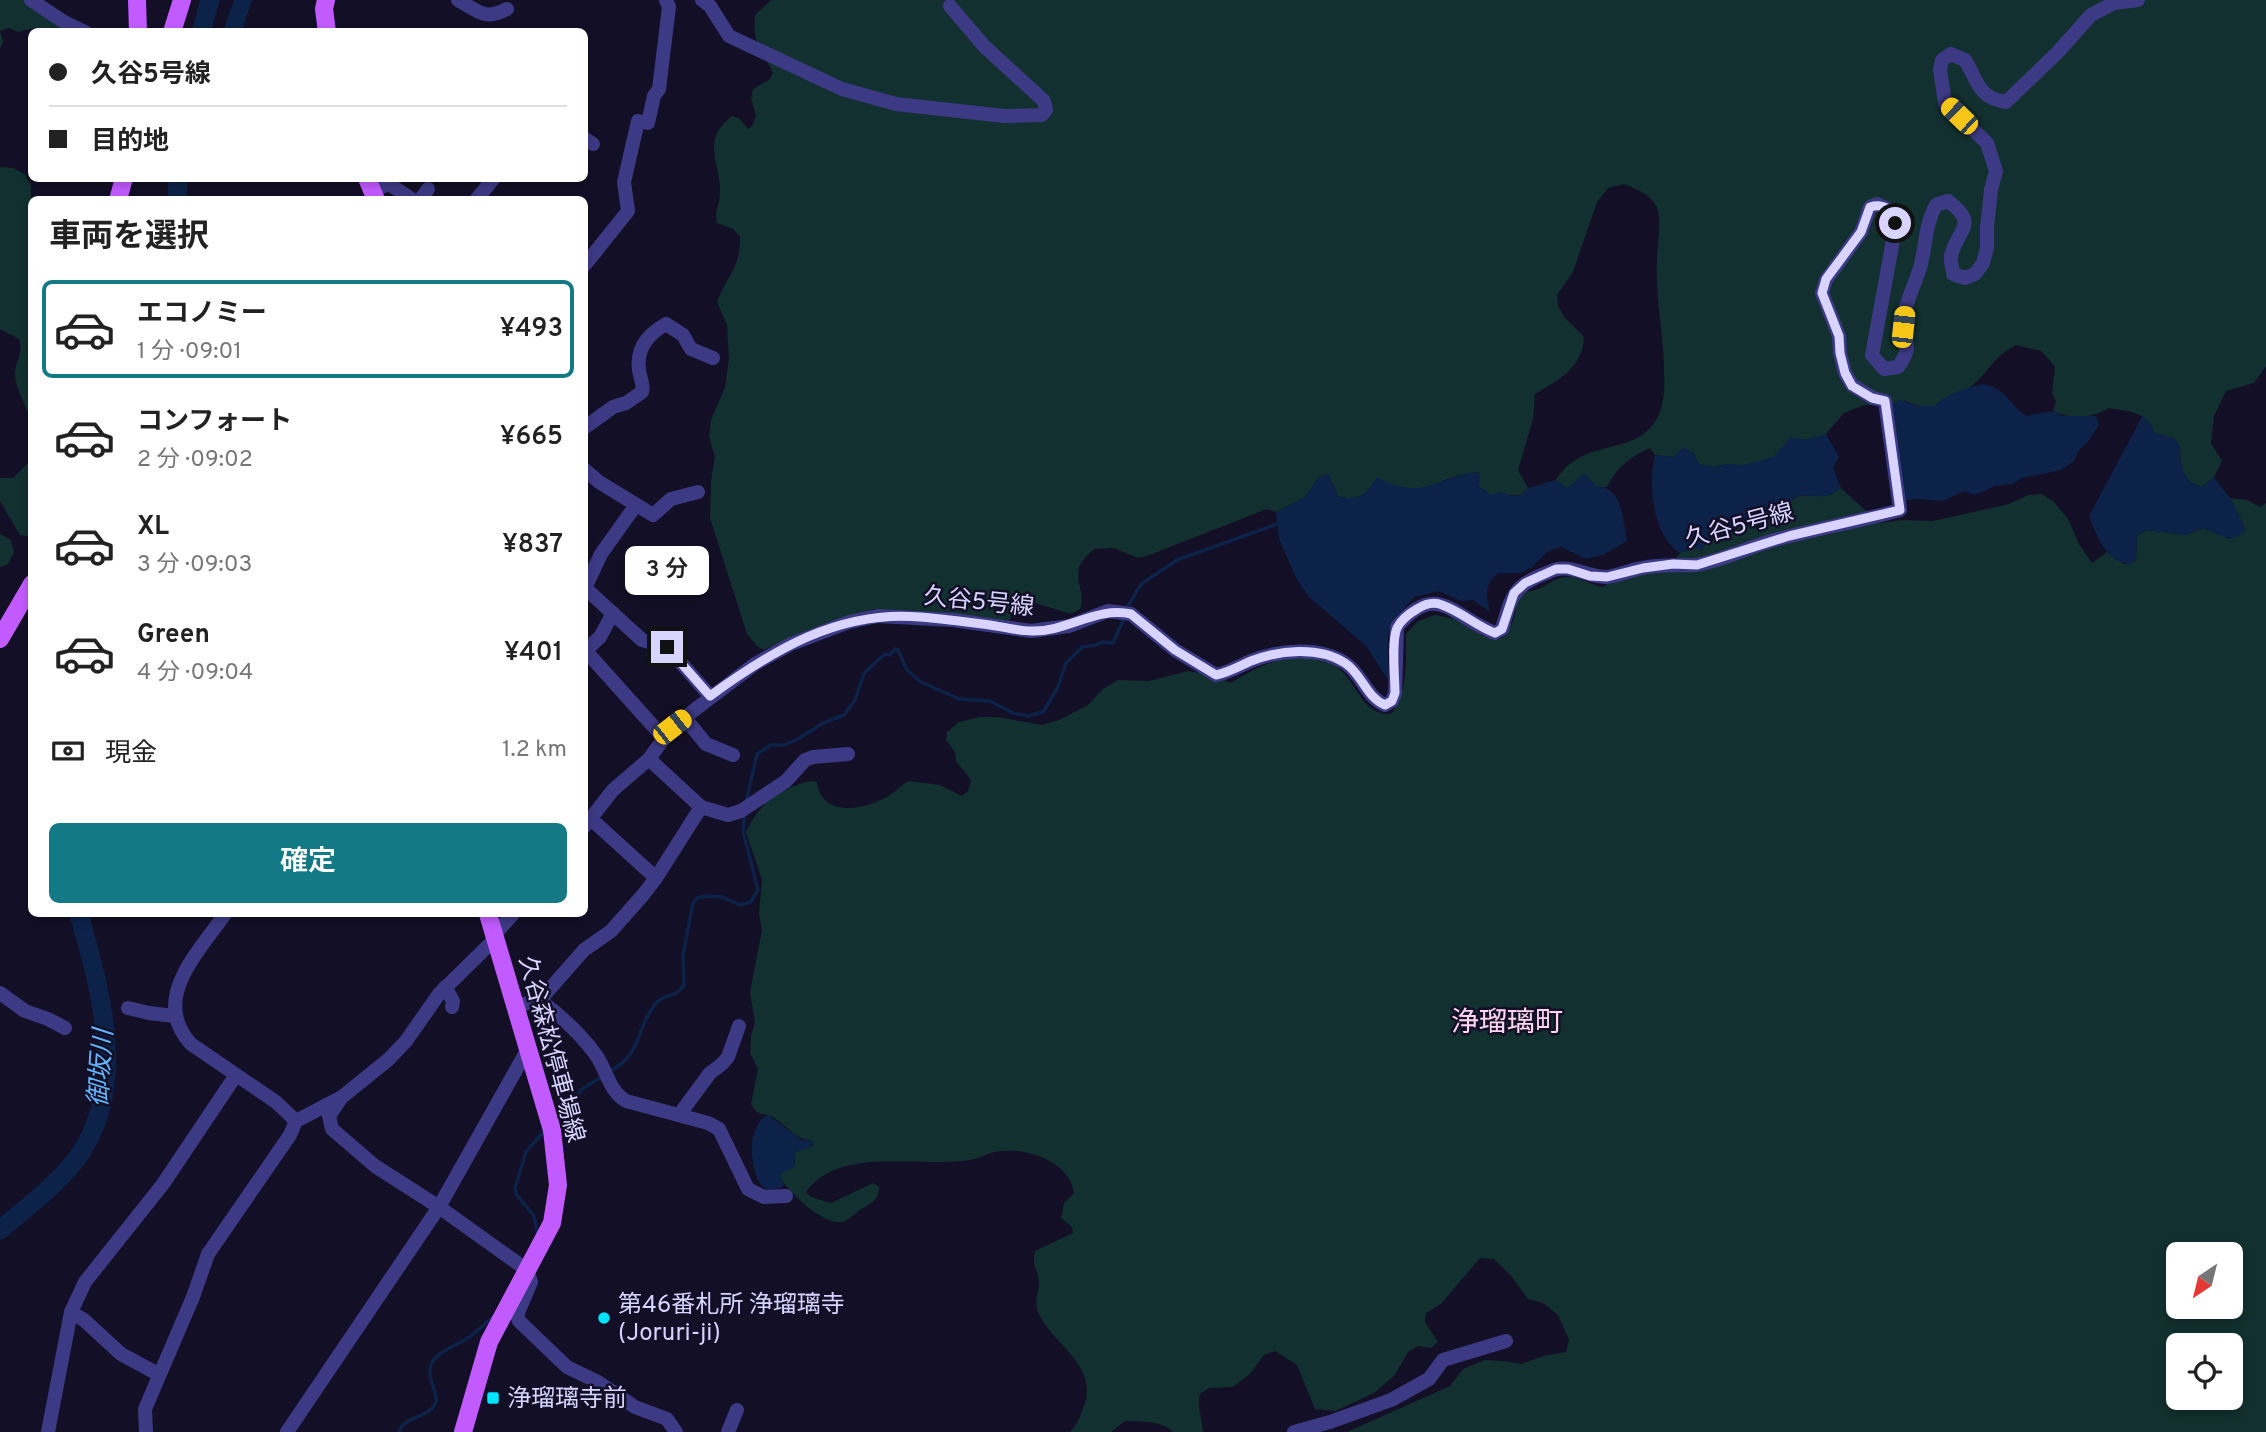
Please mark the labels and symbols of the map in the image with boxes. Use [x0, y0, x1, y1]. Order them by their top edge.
car [1937, 94, 1982, 138]
route start [1879, 207, 1911, 239]
car [1891, 305, 1916, 349]
street label: 久谷5号線 [1682, 498, 1797, 556]
callout: 3 分 [625, 546, 709, 594]
street label: 久谷5号線 [922, 582, 1036, 624]
route end [651, 631, 683, 663]
car [649, 706, 696, 748]
street label: 久谷森松停車場線 [511, 953, 589, 1146]
district label: 浄瑠璃町 [1451, 1006, 1563, 1042]
water label: 御坂川 [83, 1025, 122, 1108]
north arrow [2166, 1242, 2244, 1320]
place label: 第46番札所 浄瑠璃寺 (Joruri-ji) [618, 1291, 845, 1349]
marker: 第46番札所 浄瑠璃寺 (Joruri-ji) [596, 1310, 612, 1326]
place label: 浄瑠璃寺前 [507, 1385, 627, 1415]
marker: 浄瑠璃寺前 [485, 1390, 501, 1406]

